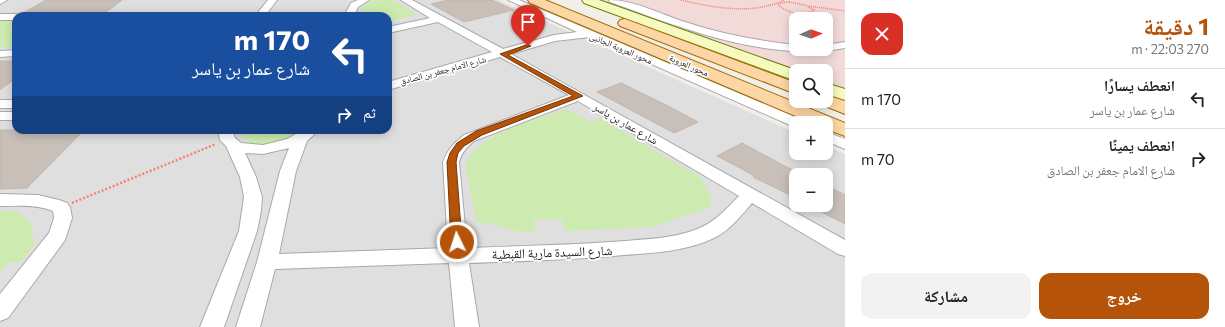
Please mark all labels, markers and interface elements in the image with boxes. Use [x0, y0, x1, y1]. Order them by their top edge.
pin [511, 5, 545, 46]
icon: arrive [517, 11, 539, 33]
text: 1 دقيقة [1143, 11, 1209, 40]
north arrow [789, 12, 833, 56]
map controls [789, 12, 833, 212]
button: close [861, 13, 903, 55]
text: 170 m [234, 22, 310, 56]
icon: left [324, 28, 376, 80]
street label: محور العروبة الجانبى [588, 30, 654, 66]
text: 270 m · 22:03 [1131, 41, 1209, 57]
street label: محور العروبة [668, 52, 710, 78]
street label: شارع الامام جعفر بن الصادق [399, 53, 488, 89]
text: شارع عمار بن ياسر [192, 57, 310, 79]
button: search [789, 64, 833, 108]
text: انعطف يسارًا [1104, 76, 1175, 94]
icon: left [1187, 88, 1209, 110]
text: 170 m [861, 90, 901, 108]
street label: شارع عمار بن ياسر [590, 99, 660, 148]
text: شارع عمار بن ياسر [1090, 102, 1175, 118]
text: ثم [363, 103, 376, 121]
icon: right [333, 104, 355, 126]
button: + [789, 116, 833, 160]
text: انعطف يمينًا [1109, 136, 1175, 154]
icon: right [1187, 148, 1209, 170]
text: 70 m [861, 150, 895, 168]
text: شارع الامام جعفر بن الصادق [1047, 162, 1175, 178]
button: − [789, 168, 833, 212]
position arrow [436, 221, 478, 263]
street label: شارع السيدة مارية القبطية [491, 242, 613, 264]
button: مشاركة [861, 273, 1031, 319]
button: خروج [1039, 273, 1209, 319]

